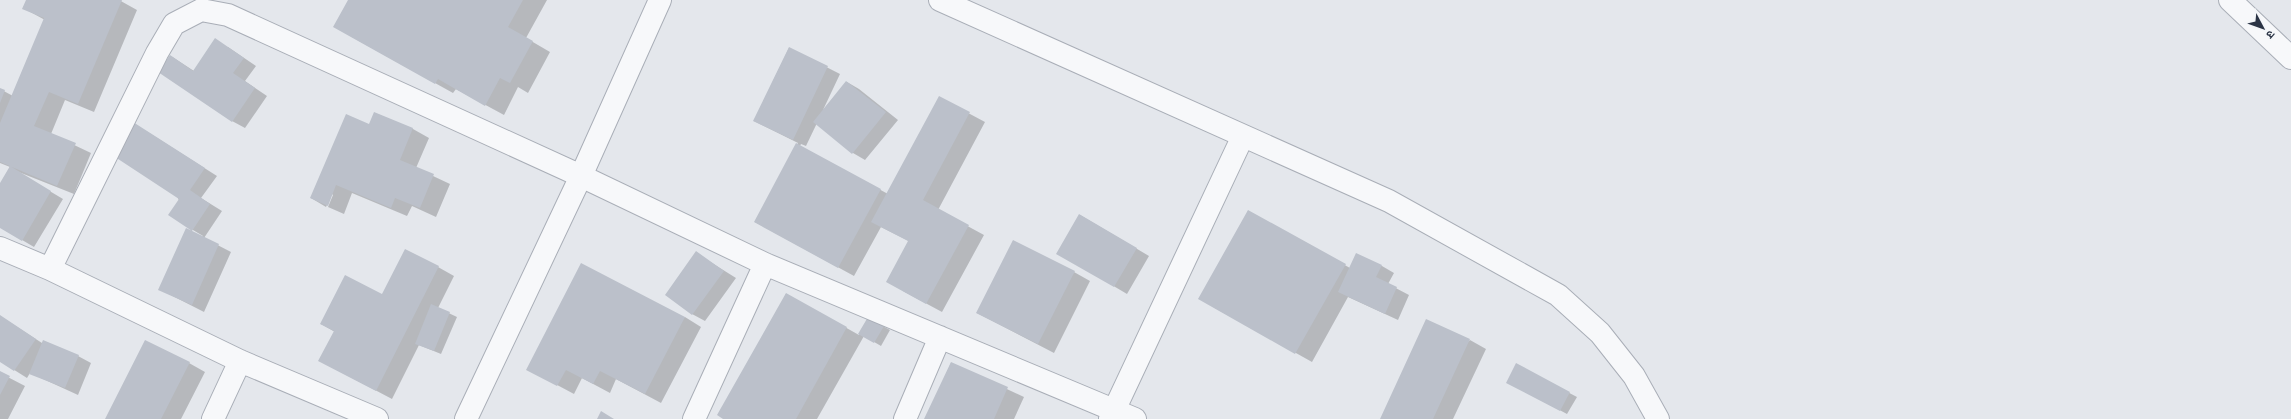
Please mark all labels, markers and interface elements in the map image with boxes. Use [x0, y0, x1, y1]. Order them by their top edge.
north arrow [2243, 8, 2283, 48]
text: उ [2263, 28, 2278, 42]

